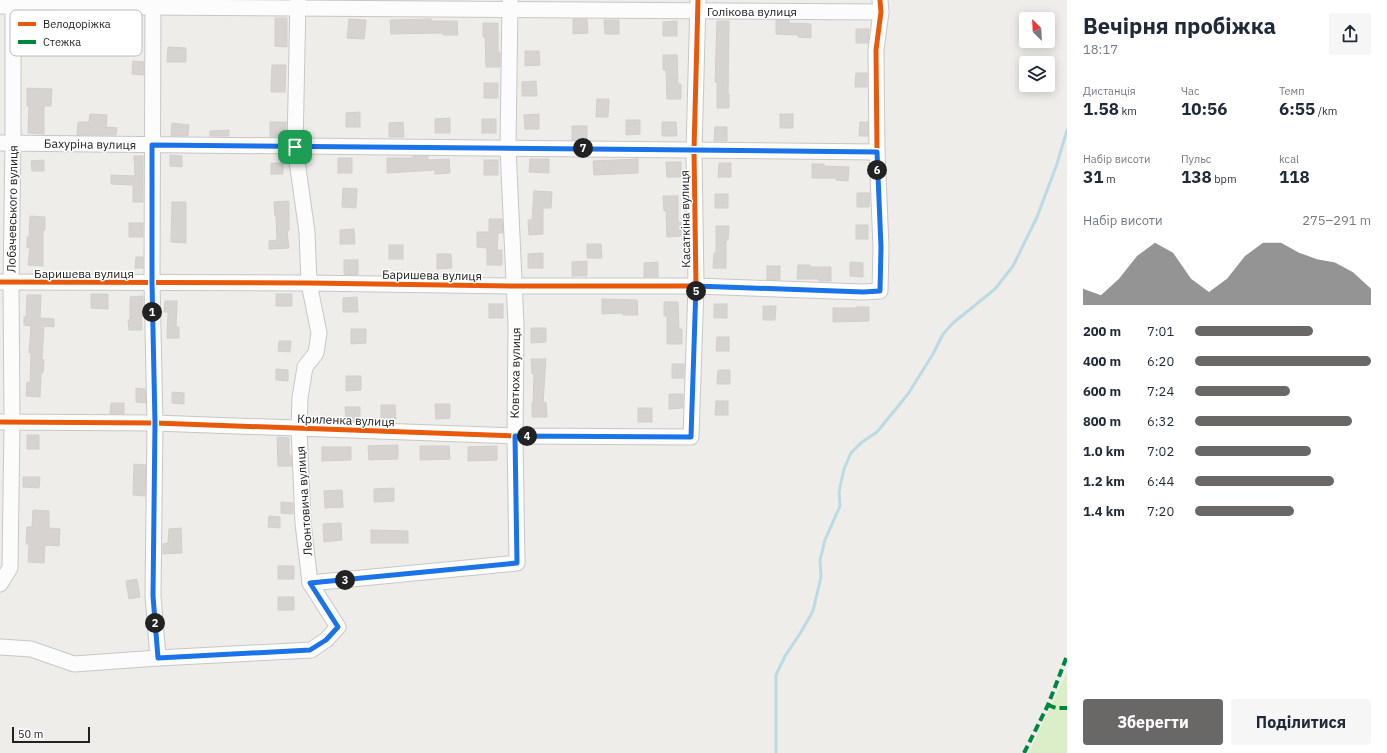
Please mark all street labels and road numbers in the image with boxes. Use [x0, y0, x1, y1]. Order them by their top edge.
street label: Голікова вулиця [707, 4, 797, 19]
street label: Бахуріна вулиця [44, 136, 136, 152]
street label: Лобачевського вулиця [3, 145, 21, 273]
street label: Касаткіна вулиця [677, 170, 693, 268]
street label: Баришева вулиця [34, 266, 134, 281]
street label: Баришева вулиця [382, 267, 482, 283]
street label: Ковтюха вулиця [507, 327, 523, 419]
street label: Криленка вулиця [297, 411, 395, 429]
street label: Леонтовича вулиця [293, 446, 315, 556]

